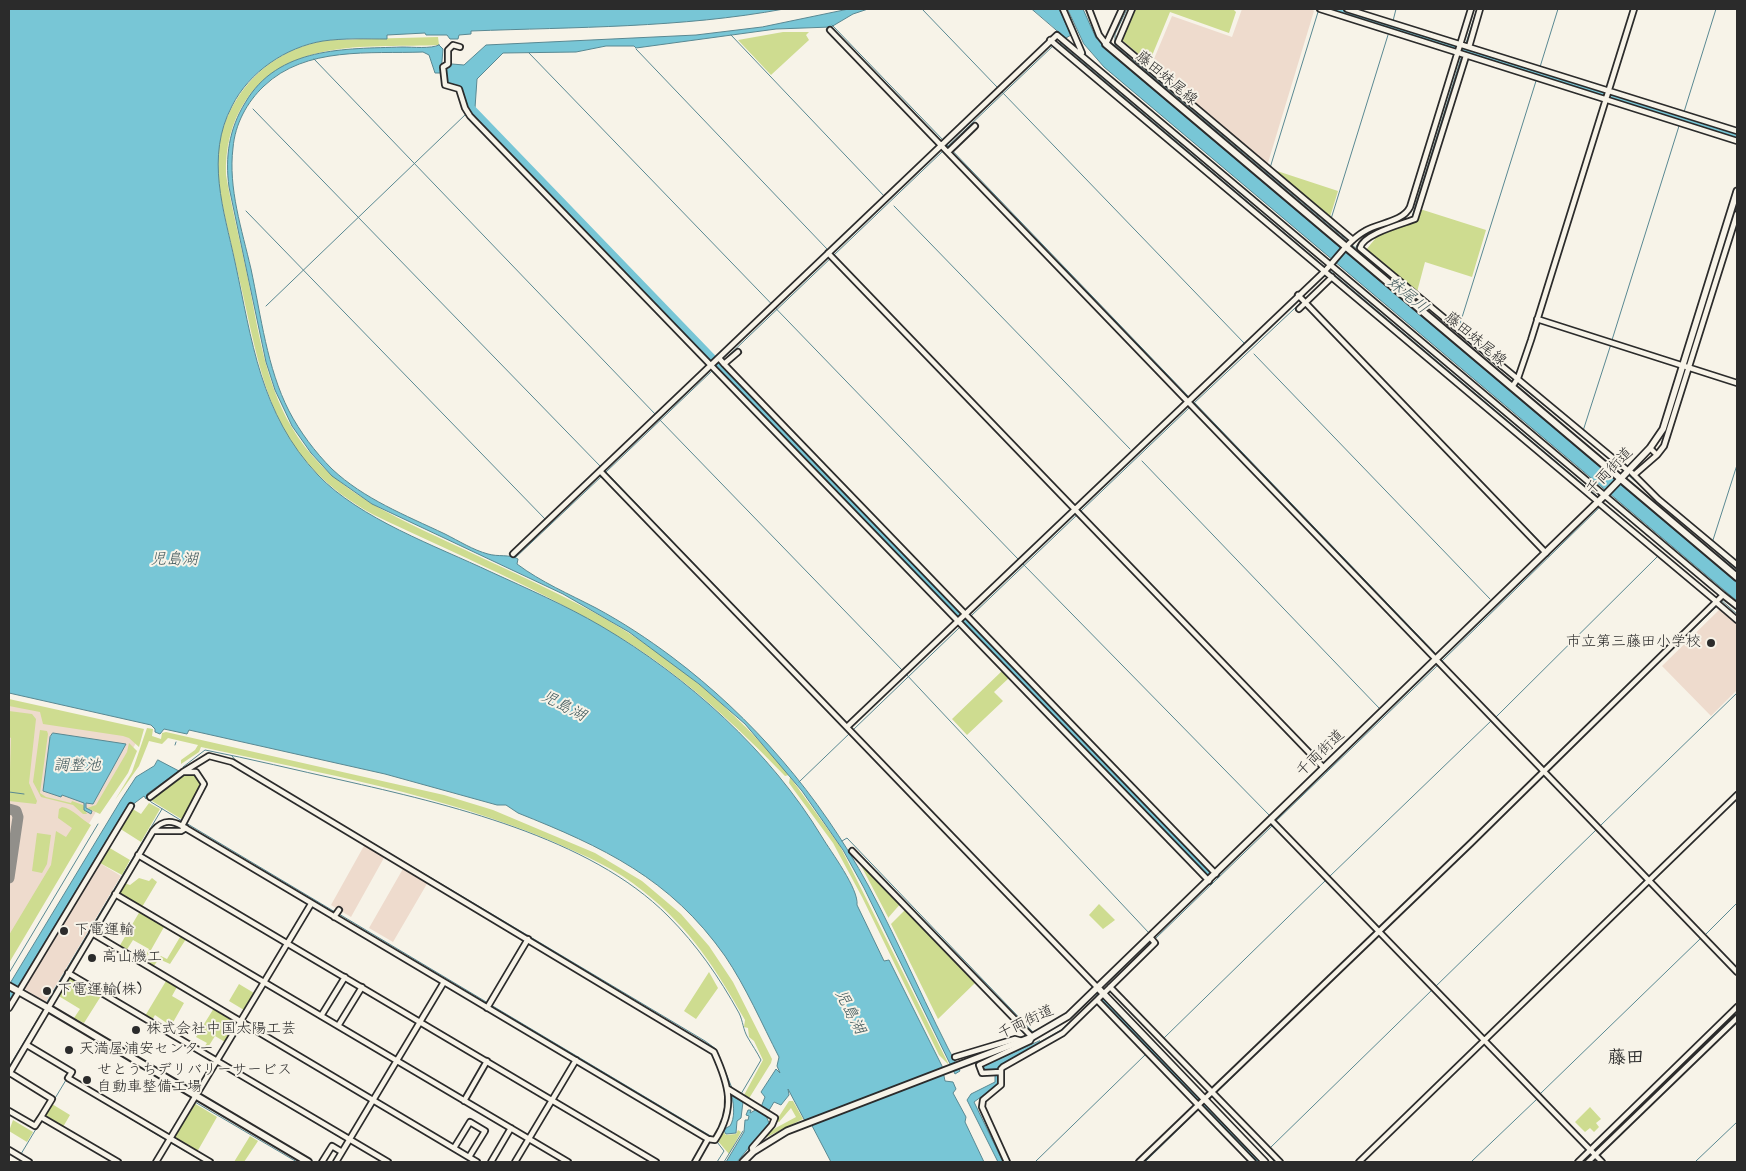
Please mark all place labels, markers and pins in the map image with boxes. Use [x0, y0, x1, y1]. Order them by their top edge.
place label: 市立第三藤田小学校 [1566, 634, 1701, 652]
marker: 市立第三藤田小学校 [1705, 637, 1717, 649]
place label: 下電運輸 [74, 922, 134, 940]
marker: 下電運輸 [58, 925, 70, 937]
place label: 高山機工 [102, 949, 162, 967]
marker: 高山機工 [86, 952, 98, 964]
place label: 下電運輸(株) [57, 982, 142, 1000]
marker: 下電運輸(株) [41, 985, 53, 997]
place label: 株式会社中国太陽工芸 [146, 1021, 296, 1039]
marker: 株式会社中国太陽工芸 [130, 1024, 142, 1036]
place label: 天満屋浦安センター [79, 1041, 214, 1059]
marker: 天満屋浦安センター [63, 1044, 75, 1056]
place label: せとうちデリバリーサービス 自動車整備工場 [97, 1062, 292, 1097]
marker: せとうちデリバリーサービス 自動車整備工場 [81, 1074, 93, 1086]

